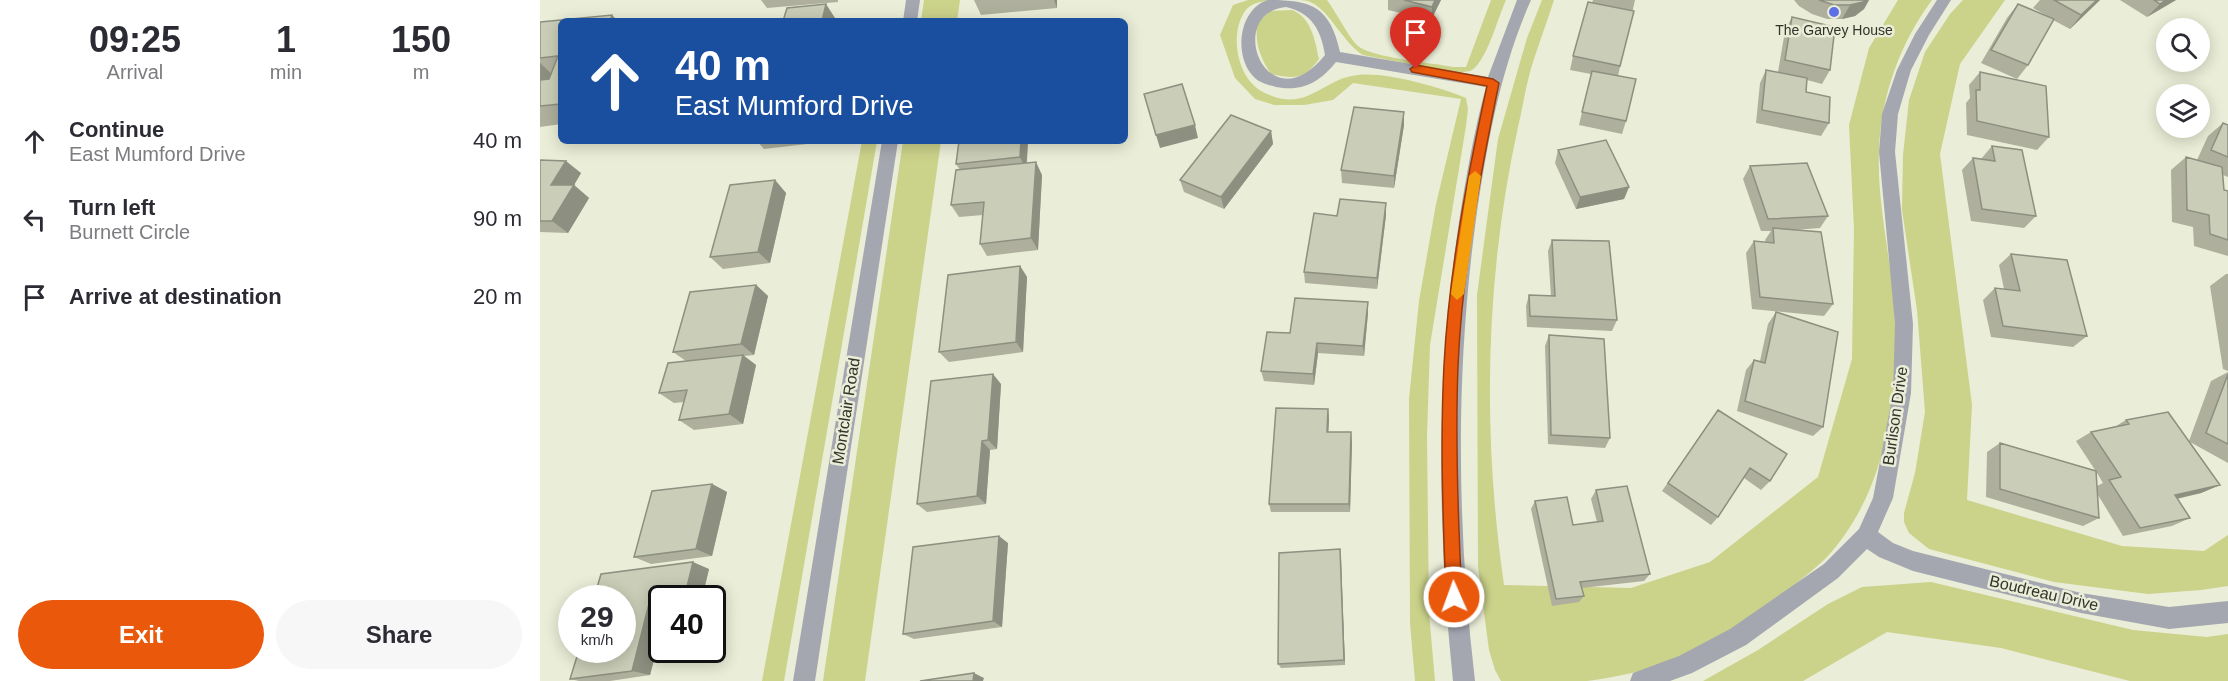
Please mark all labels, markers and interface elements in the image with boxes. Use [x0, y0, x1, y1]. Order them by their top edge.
marker: The Garvey House [1827, 5, 1841, 19]
pin [1390, 7, 1441, 69]
icon: arrive [1399, 16, 1432, 49]
map controls [2156, 18, 2210, 138]
button: search [2156, 18, 2210, 72]
text: 09:25 [89, 19, 181, 60]
text: 1 [276, 19, 296, 60]
text: 150 [391, 19, 451, 60]
place label: The Garvey House [1775, 22, 1893, 38]
icon: ahead [576, 42, 654, 120]
text: 40 m [675, 42, 771, 89]
text: Arrival [107, 61, 163, 83]
text: min [270, 61, 302, 83]
text: m [413, 61, 429, 83]
button: layers [2156, 84, 2210, 138]
text: East Mumford Drive [675, 91, 914, 121]
text: Continue [69, 117, 164, 142]
icon: ahead [18, 125, 51, 158]
text: 40 m [473, 128, 522, 153]
text: East Mumford Drive [69, 143, 246, 165]
text: Turn left [69, 195, 155, 220]
icon: left [18, 203, 51, 236]
text: 90 m [473, 206, 522, 231]
text: Burnett Circle [69, 221, 190, 243]
icon: arrive [18, 281, 51, 314]
text: Arrive at destination [69, 284, 282, 309]
text: 20 m [473, 284, 522, 309]
street label: Montclair Road [829, 357, 863, 465]
street label: Burlison Drive [1880, 365, 1910, 466]
position arrow [1422, 565, 1486, 629]
street label: Boudreau Drive [1988, 572, 2100, 614]
speed limit sign: 40 [648, 585, 726, 663]
button: Exit [18, 600, 264, 669]
button: Share [276, 600, 522, 669]
text: 29 [580, 600, 614, 633]
text: km/h [581, 631, 613, 648]

